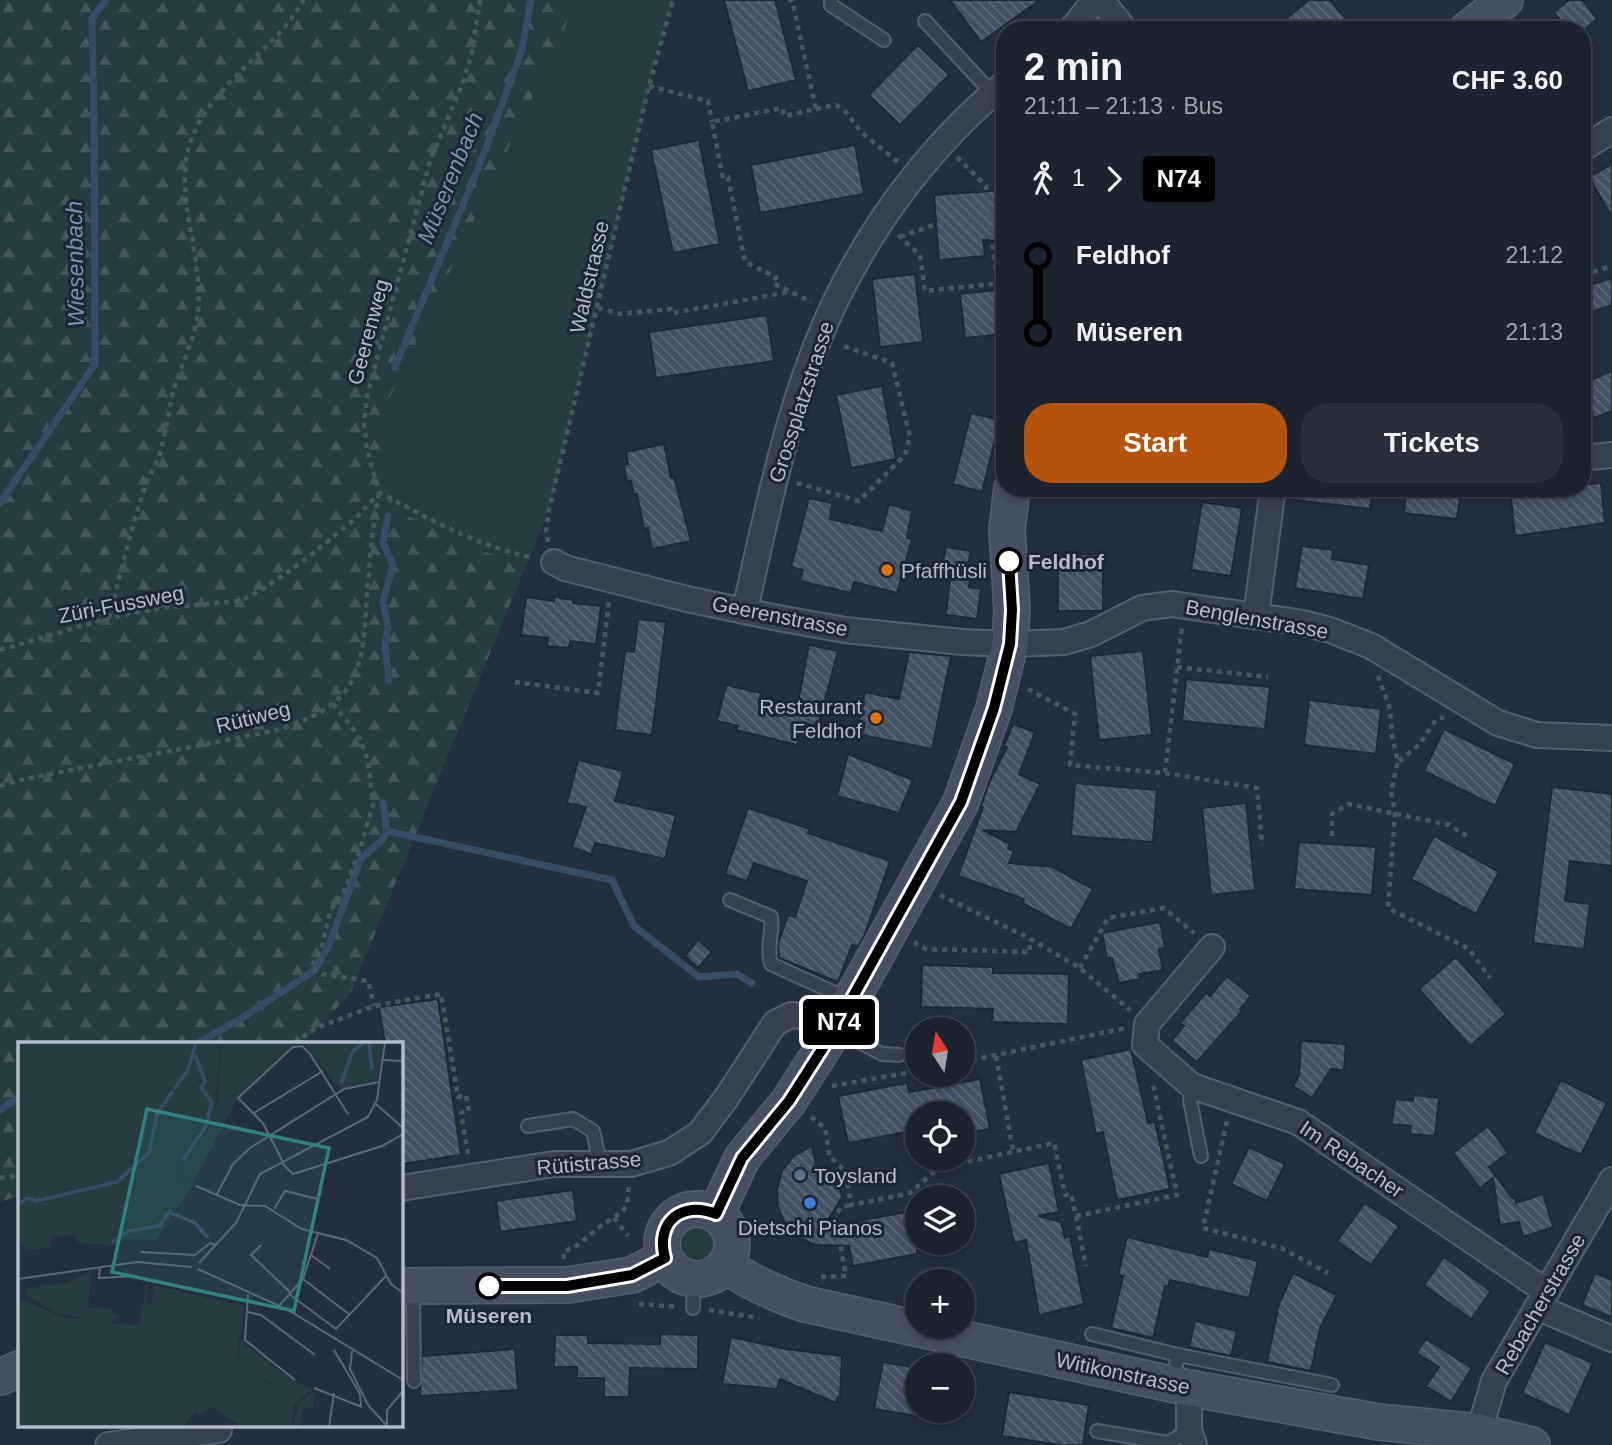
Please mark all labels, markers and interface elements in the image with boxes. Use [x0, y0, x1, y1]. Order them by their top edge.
text: 2 min [1024, 46, 1123, 88]
text: CHF 3.60 [1452, 65, 1563, 95]
text: 21:11 – 21:13 · Bus [1024, 93, 1223, 119]
water label: Müserenbach [412, 109, 488, 247]
icon: walk [1024, 160, 1062, 198]
icon: forward [1095, 160, 1133, 198]
text: 1 [1072, 165, 1085, 191]
text: N74 [1157, 165, 1201, 192]
water label: Wiesenbach [61, 201, 89, 327]
street label: Waldstrasse [565, 219, 613, 335]
text: Feldhof [1076, 240, 1170, 270]
text: 21:12 [1505, 242, 1563, 268]
street label: Geerenweg [343, 277, 393, 387]
text: Müseren [1076, 317, 1183, 347]
street label: Grossplatzstrasse [764, 319, 838, 485]
text: 21:13 [1505, 319, 1563, 345]
button: Start [1024, 403, 1287, 483]
button: Tickets [1301, 403, 1563, 483]
marker: Feldhof [996, 548, 1022, 574]
place label: Feldhof [1028, 550, 1105, 573]
place label: Pfaffhüsli [901, 559, 987, 582]
marker: Pfaffhüsli [879, 562, 895, 578]
street label: Züri-Fussweg [56, 581, 186, 627]
street label: Geerenstrasse [710, 592, 850, 640]
street label: Benglenstrasse [1184, 595, 1330, 643]
place label: Restaurant Feldhof [759, 695, 862, 742]
street label: Rütiweg [213, 697, 293, 737]
marker: Restaurant Feldhof [868, 710, 884, 726]
line badge: N74 [799, 999, 879, 1045]
text: N74 [817, 1008, 861, 1035]
north arrow [905, 1017, 975, 1087]
map controls [905, 1017, 975, 1423]
inset map [18, 1042, 402, 1428]
button: locate [905, 1101, 975, 1171]
street label: Im Rebacher [1296, 1116, 1408, 1202]
street label: Rütistrasse [536, 1147, 642, 1179]
place label: Toysland [814, 1164, 897, 1187]
marker: Toysland [792, 1167, 808, 1183]
button: layers [905, 1185, 975, 1255]
marker: Dietschi Pianos [802, 1195, 818, 1211]
place label: Dietschi Pianos [738, 1216, 882, 1239]
street label: Rebacherstrasse [1490, 1230, 1590, 1378]
button: + [905, 1269, 975, 1339]
marker: Müseren [476, 1273, 502, 1299]
place label: Müseren [446, 1304, 532, 1327]
street label: Witikonstrasse [1054, 1348, 1192, 1398]
button: − [905, 1353, 975, 1423]

